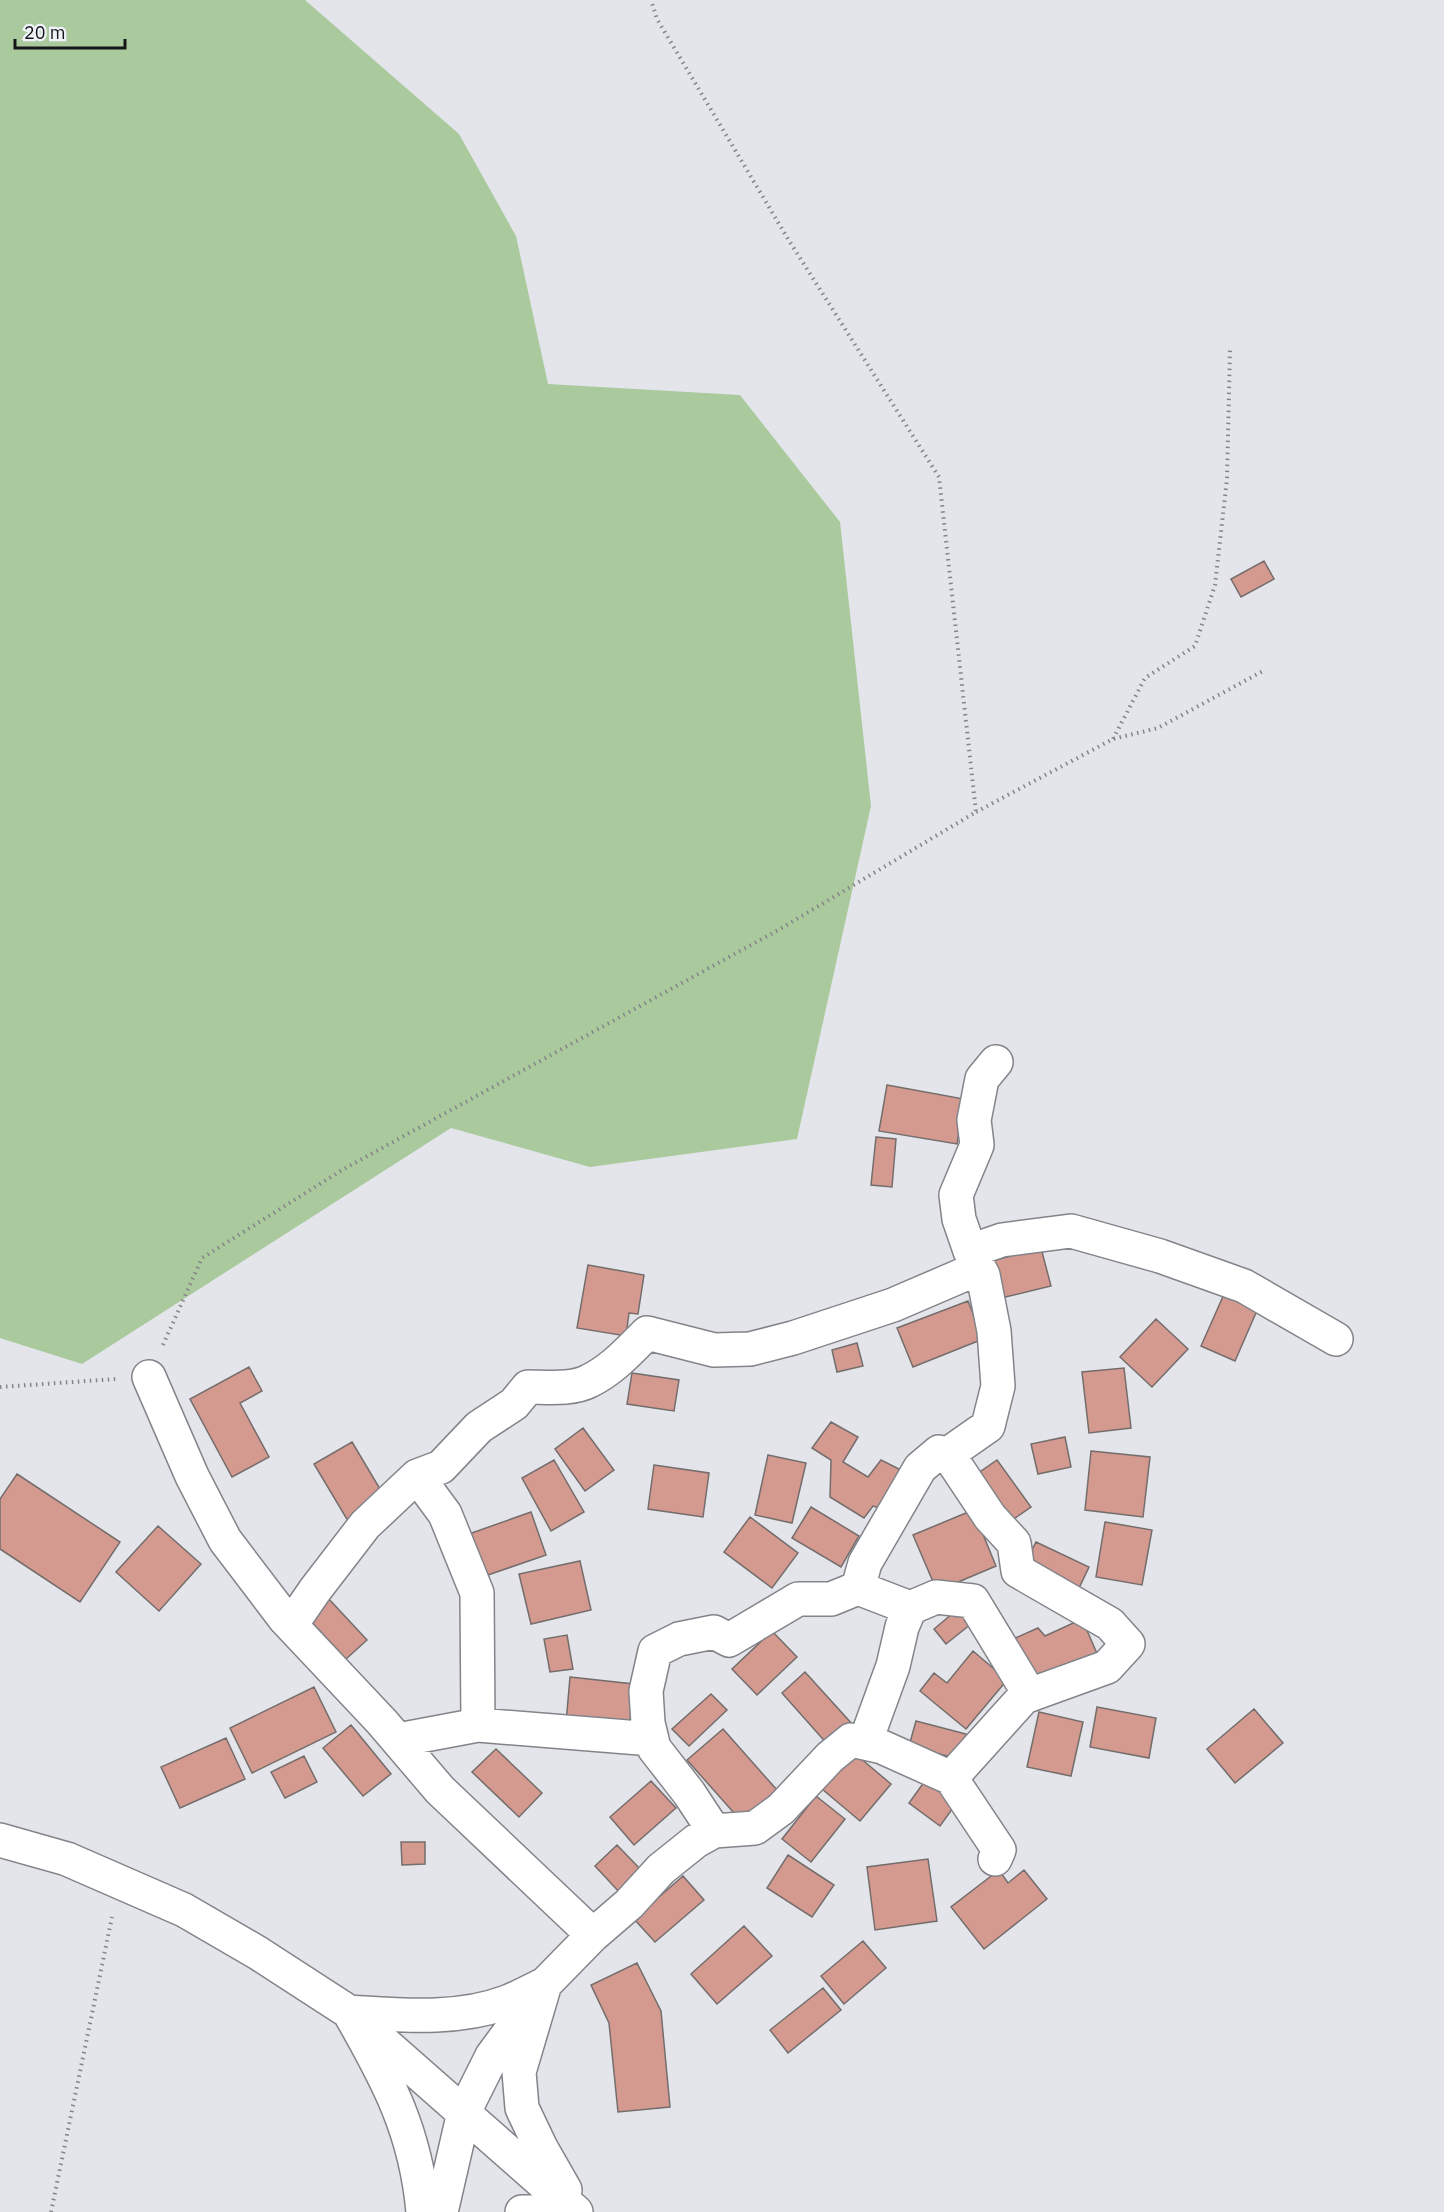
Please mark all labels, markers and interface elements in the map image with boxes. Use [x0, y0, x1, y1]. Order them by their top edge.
scale bar [15, 12, 124, 50]
text: 20 m [24, 21, 66, 44]

